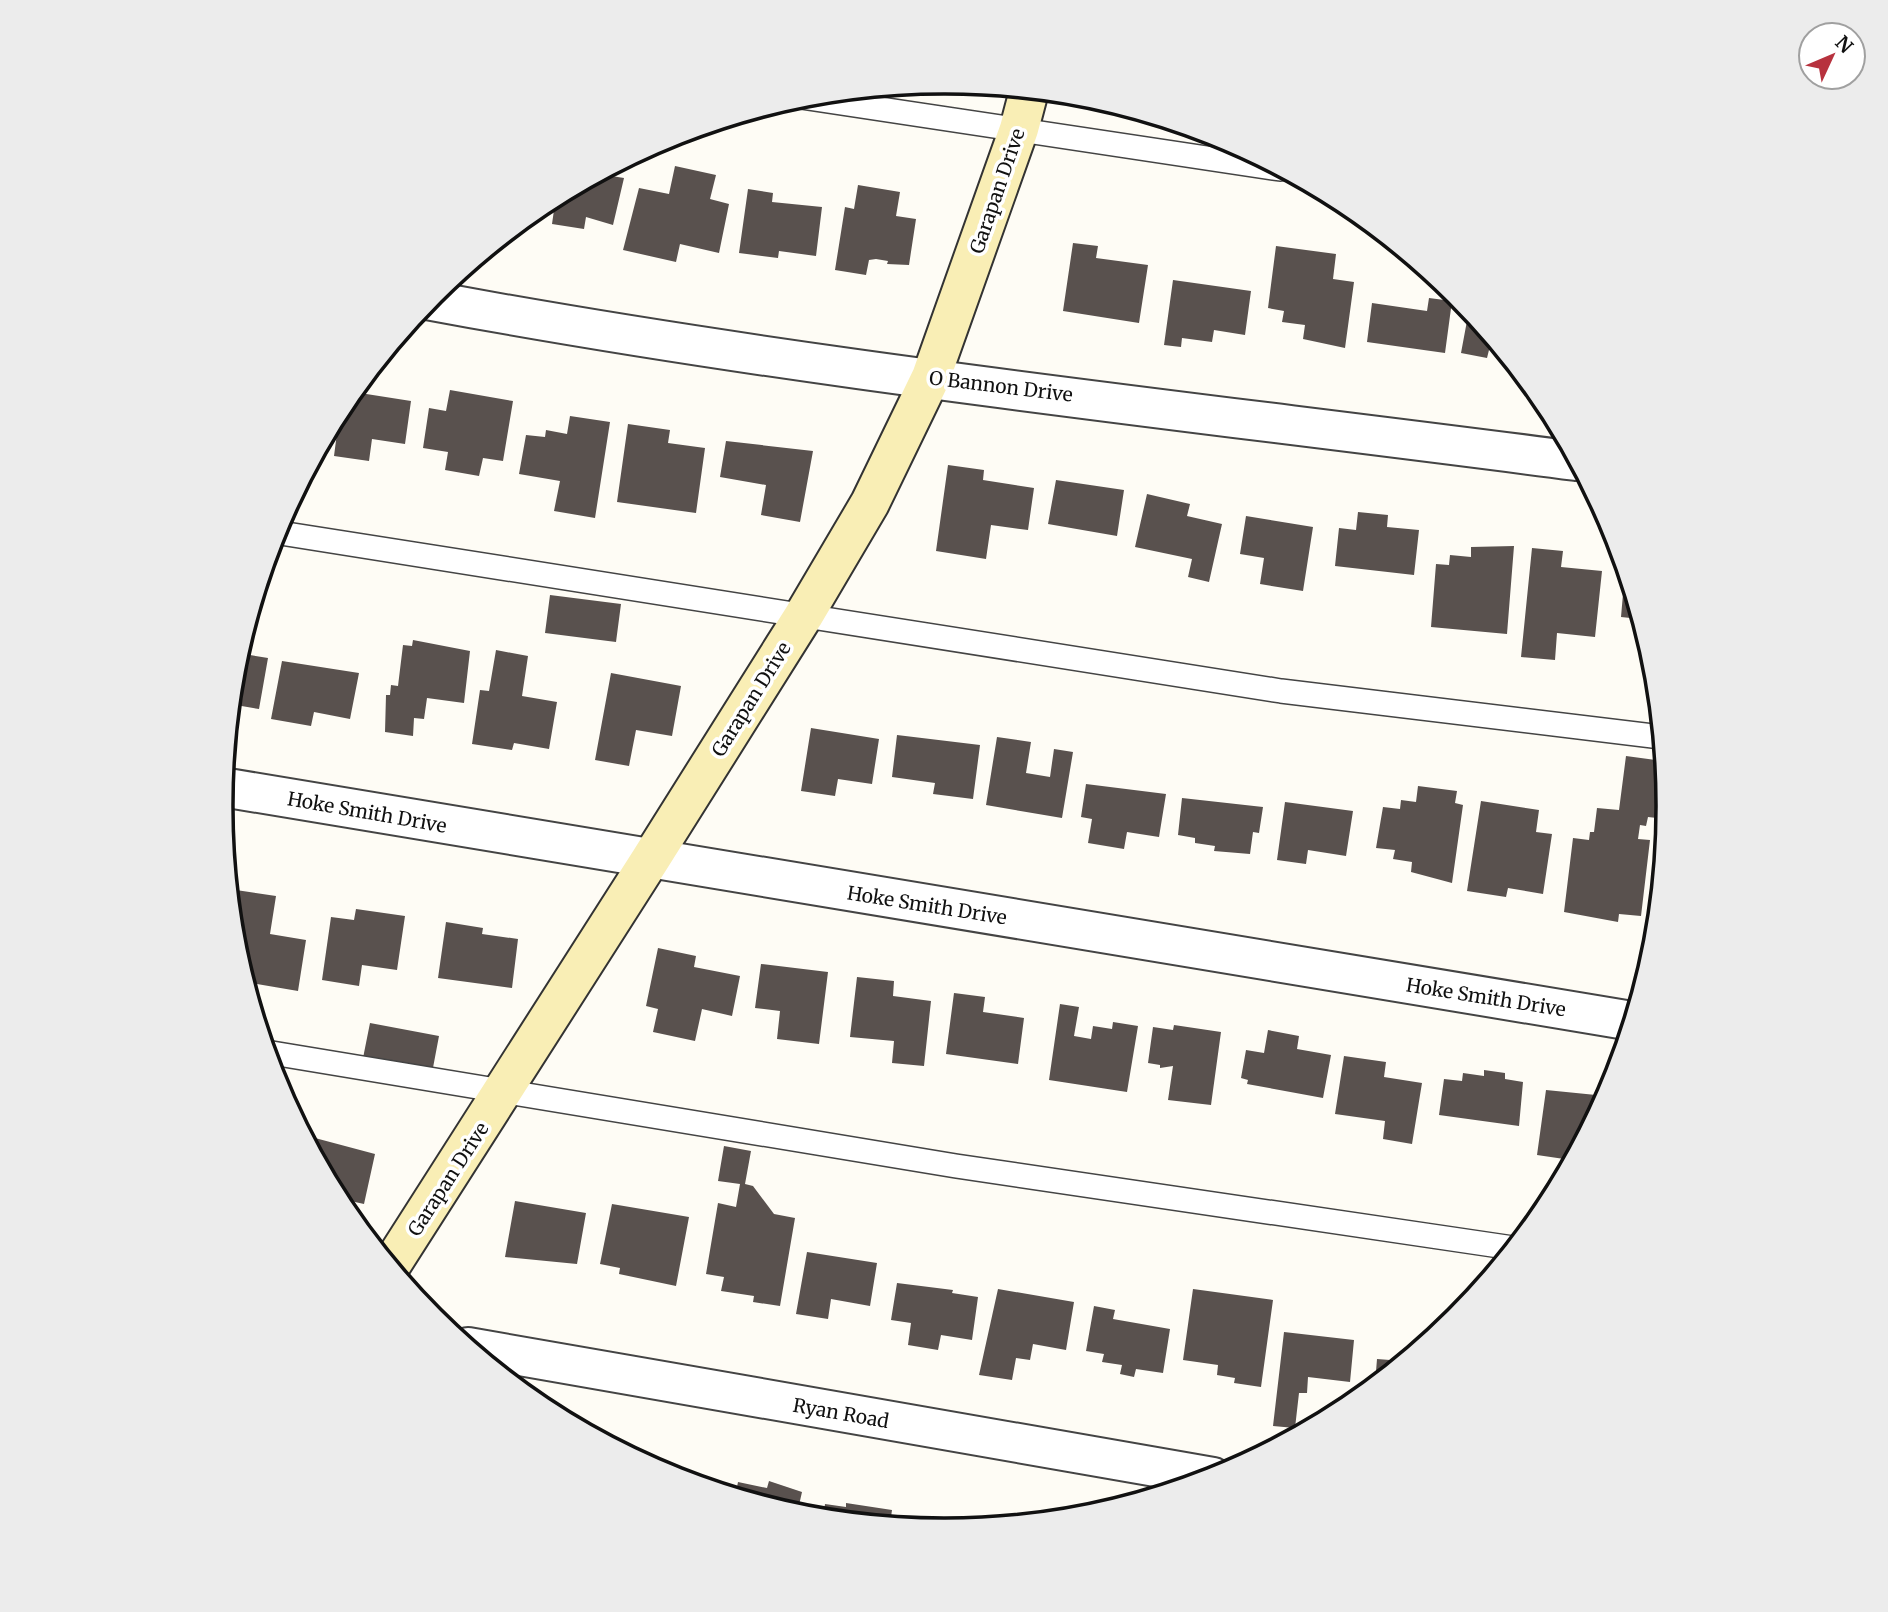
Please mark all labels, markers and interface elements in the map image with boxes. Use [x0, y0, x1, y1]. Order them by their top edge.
north arrow [1797, 21, 1867, 91]
text: N [1830, 30, 1858, 58]
street label: Garapan Drive [964, 125, 1030, 257]
street label: O Bannon Drive [928, 365, 1074, 407]
street label: Garapan Drive [706, 637, 796, 761]
street label: Hoke Smith Drive [286, 786, 449, 838]
street label: Hoke Smith Drive [846, 881, 1009, 929]
street label: Hoke Smith Drive [1405, 973, 1568, 1021]
street label: Garapan Drive [402, 1118, 494, 1240]
street label: Ryan Road [791, 1393, 891, 1433]

